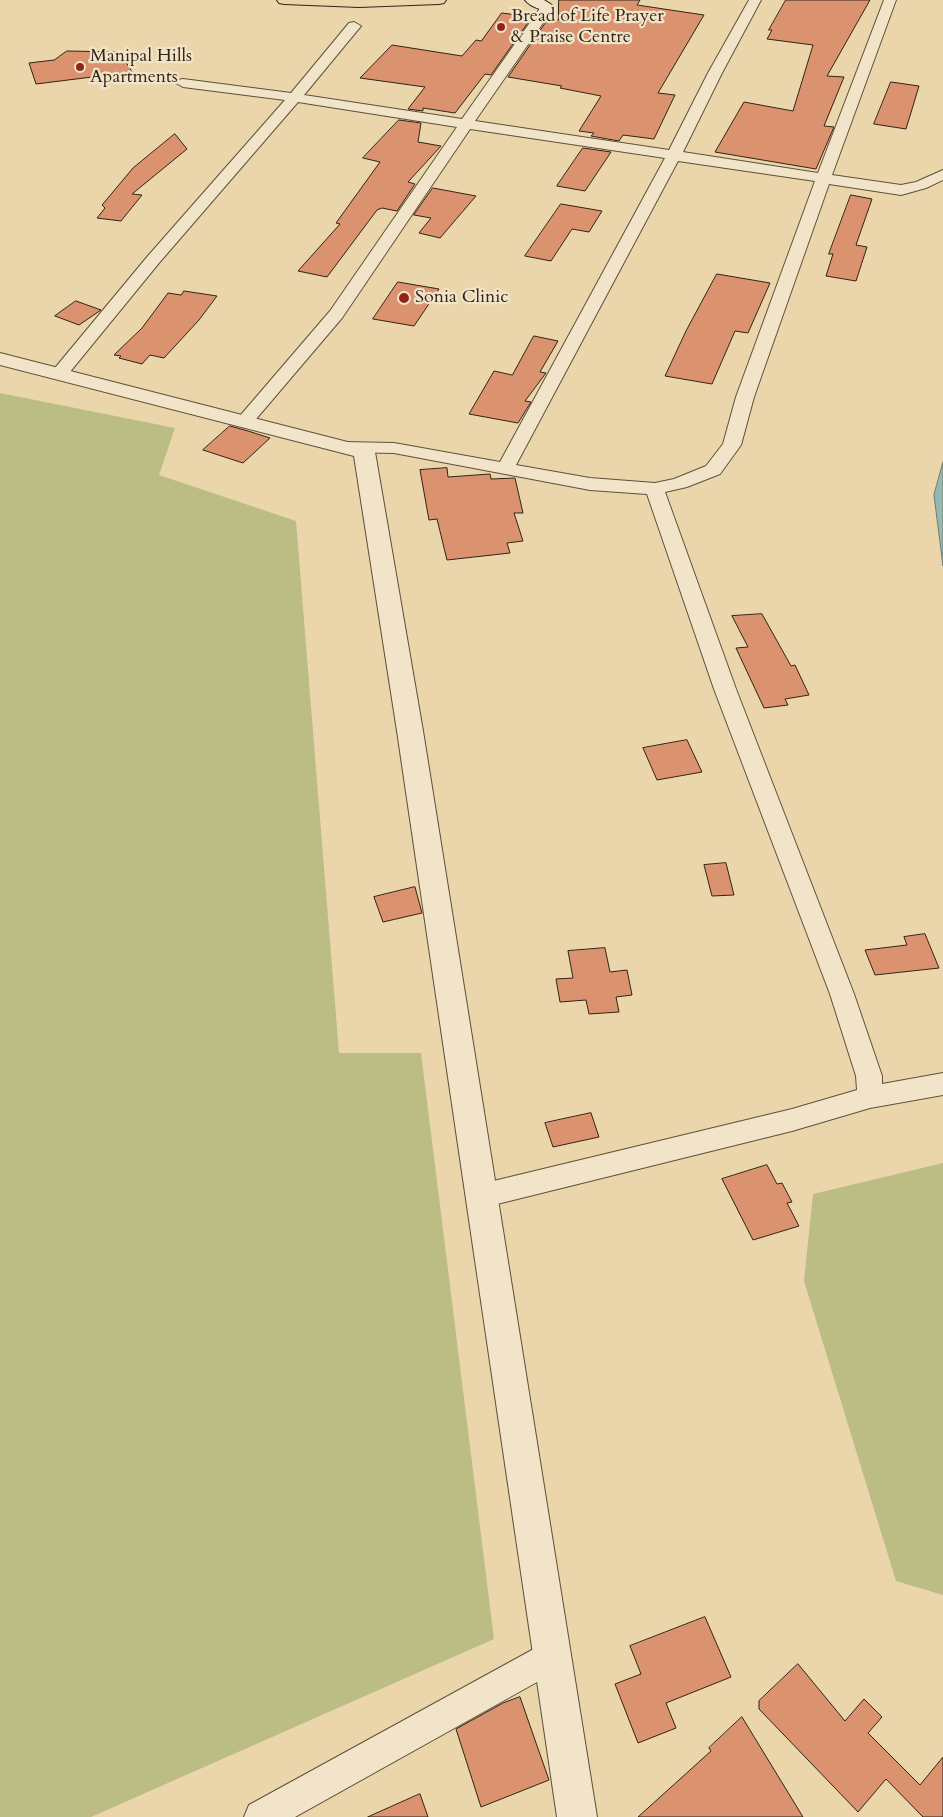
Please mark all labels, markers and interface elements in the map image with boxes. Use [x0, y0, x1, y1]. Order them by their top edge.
place label: Bread of Life Prayer & Praise Centre [511, 6, 664, 48]
marker: Bread of Life Prayer & Praise Centre [495, 21, 507, 33]
place label: Manipal Hills Apartments [90, 46, 192, 88]
marker: Manipal Hills Apartments [74, 61, 86, 73]
place label: Sonia Clinic [415, 287, 509, 309]
marker: Sonia Clinic [397, 291, 411, 305]

